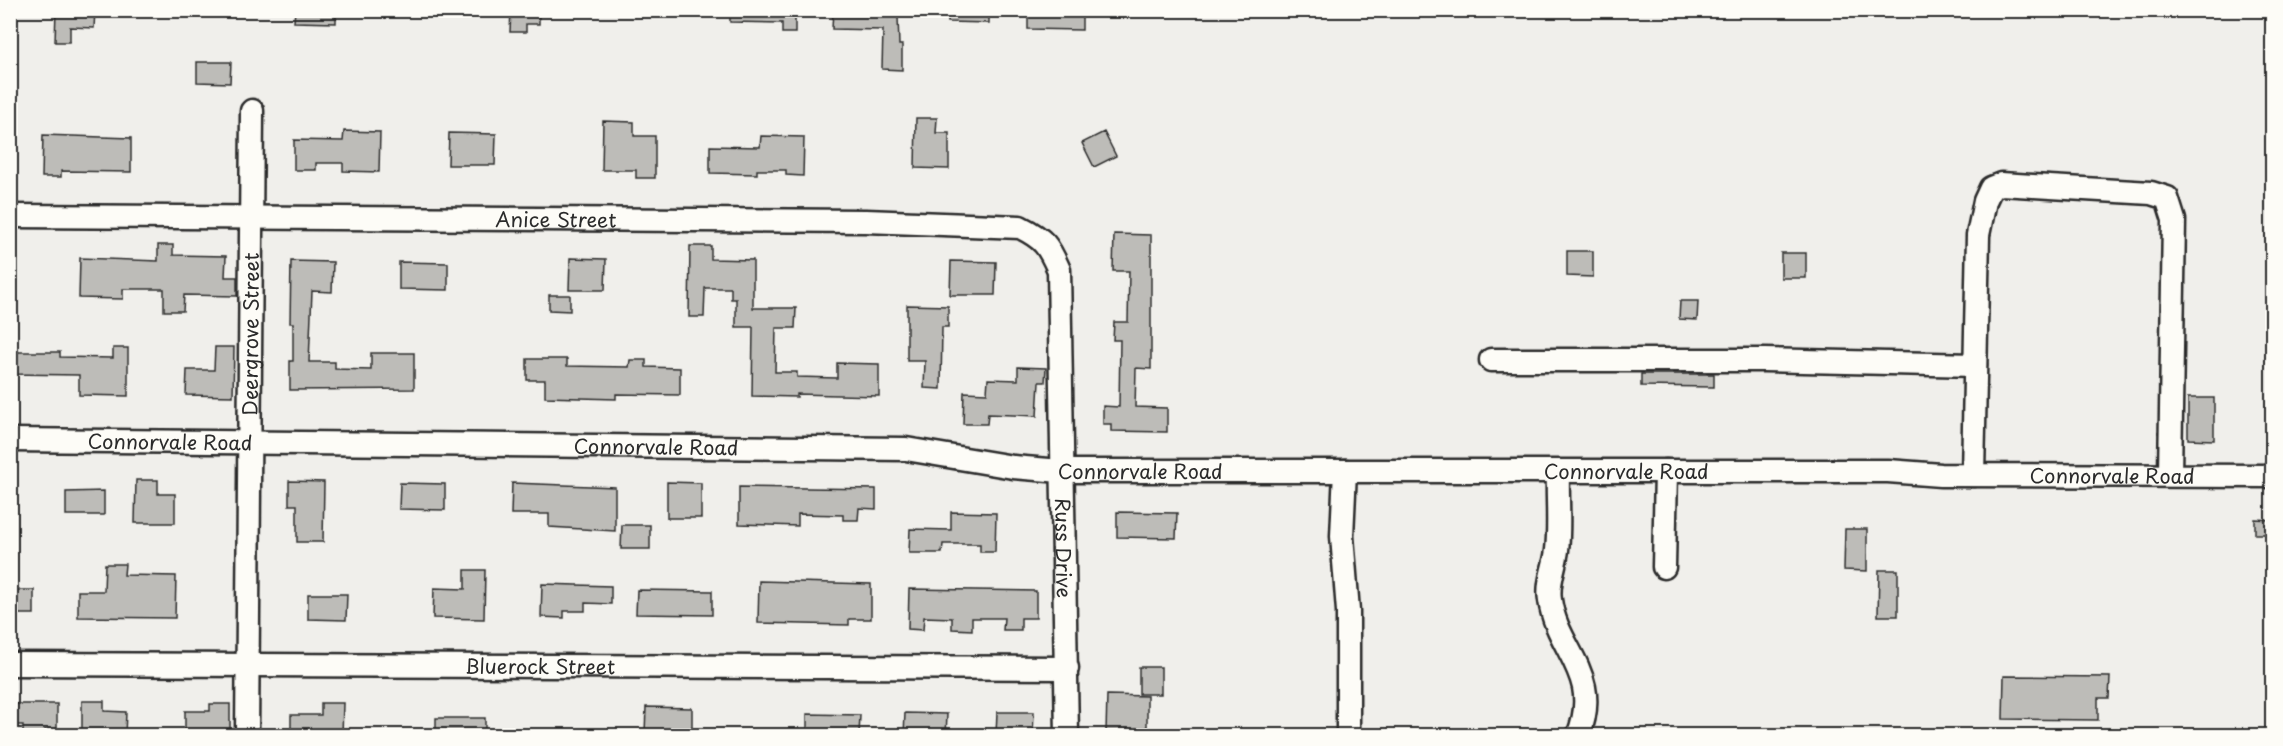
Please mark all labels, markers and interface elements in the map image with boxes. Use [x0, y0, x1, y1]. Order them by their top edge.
street label: Anice Street [495, 204, 617, 235]
street label: Deergrove Street [235, 252, 266, 416]
street label: Connorvale Road [87, 426, 253, 457]
street label: Connorvale Road [573, 431, 739, 462]
street label: Connorvale Road [1058, 456, 1223, 486]
street label: Connorvale Road [1544, 456, 1709, 486]
street label: Connorvale Road [2030, 460, 2195, 491]
street label: Russ Drive [1048, 498, 1080, 598]
street label: Bluerock Street [465, 651, 615, 681]

